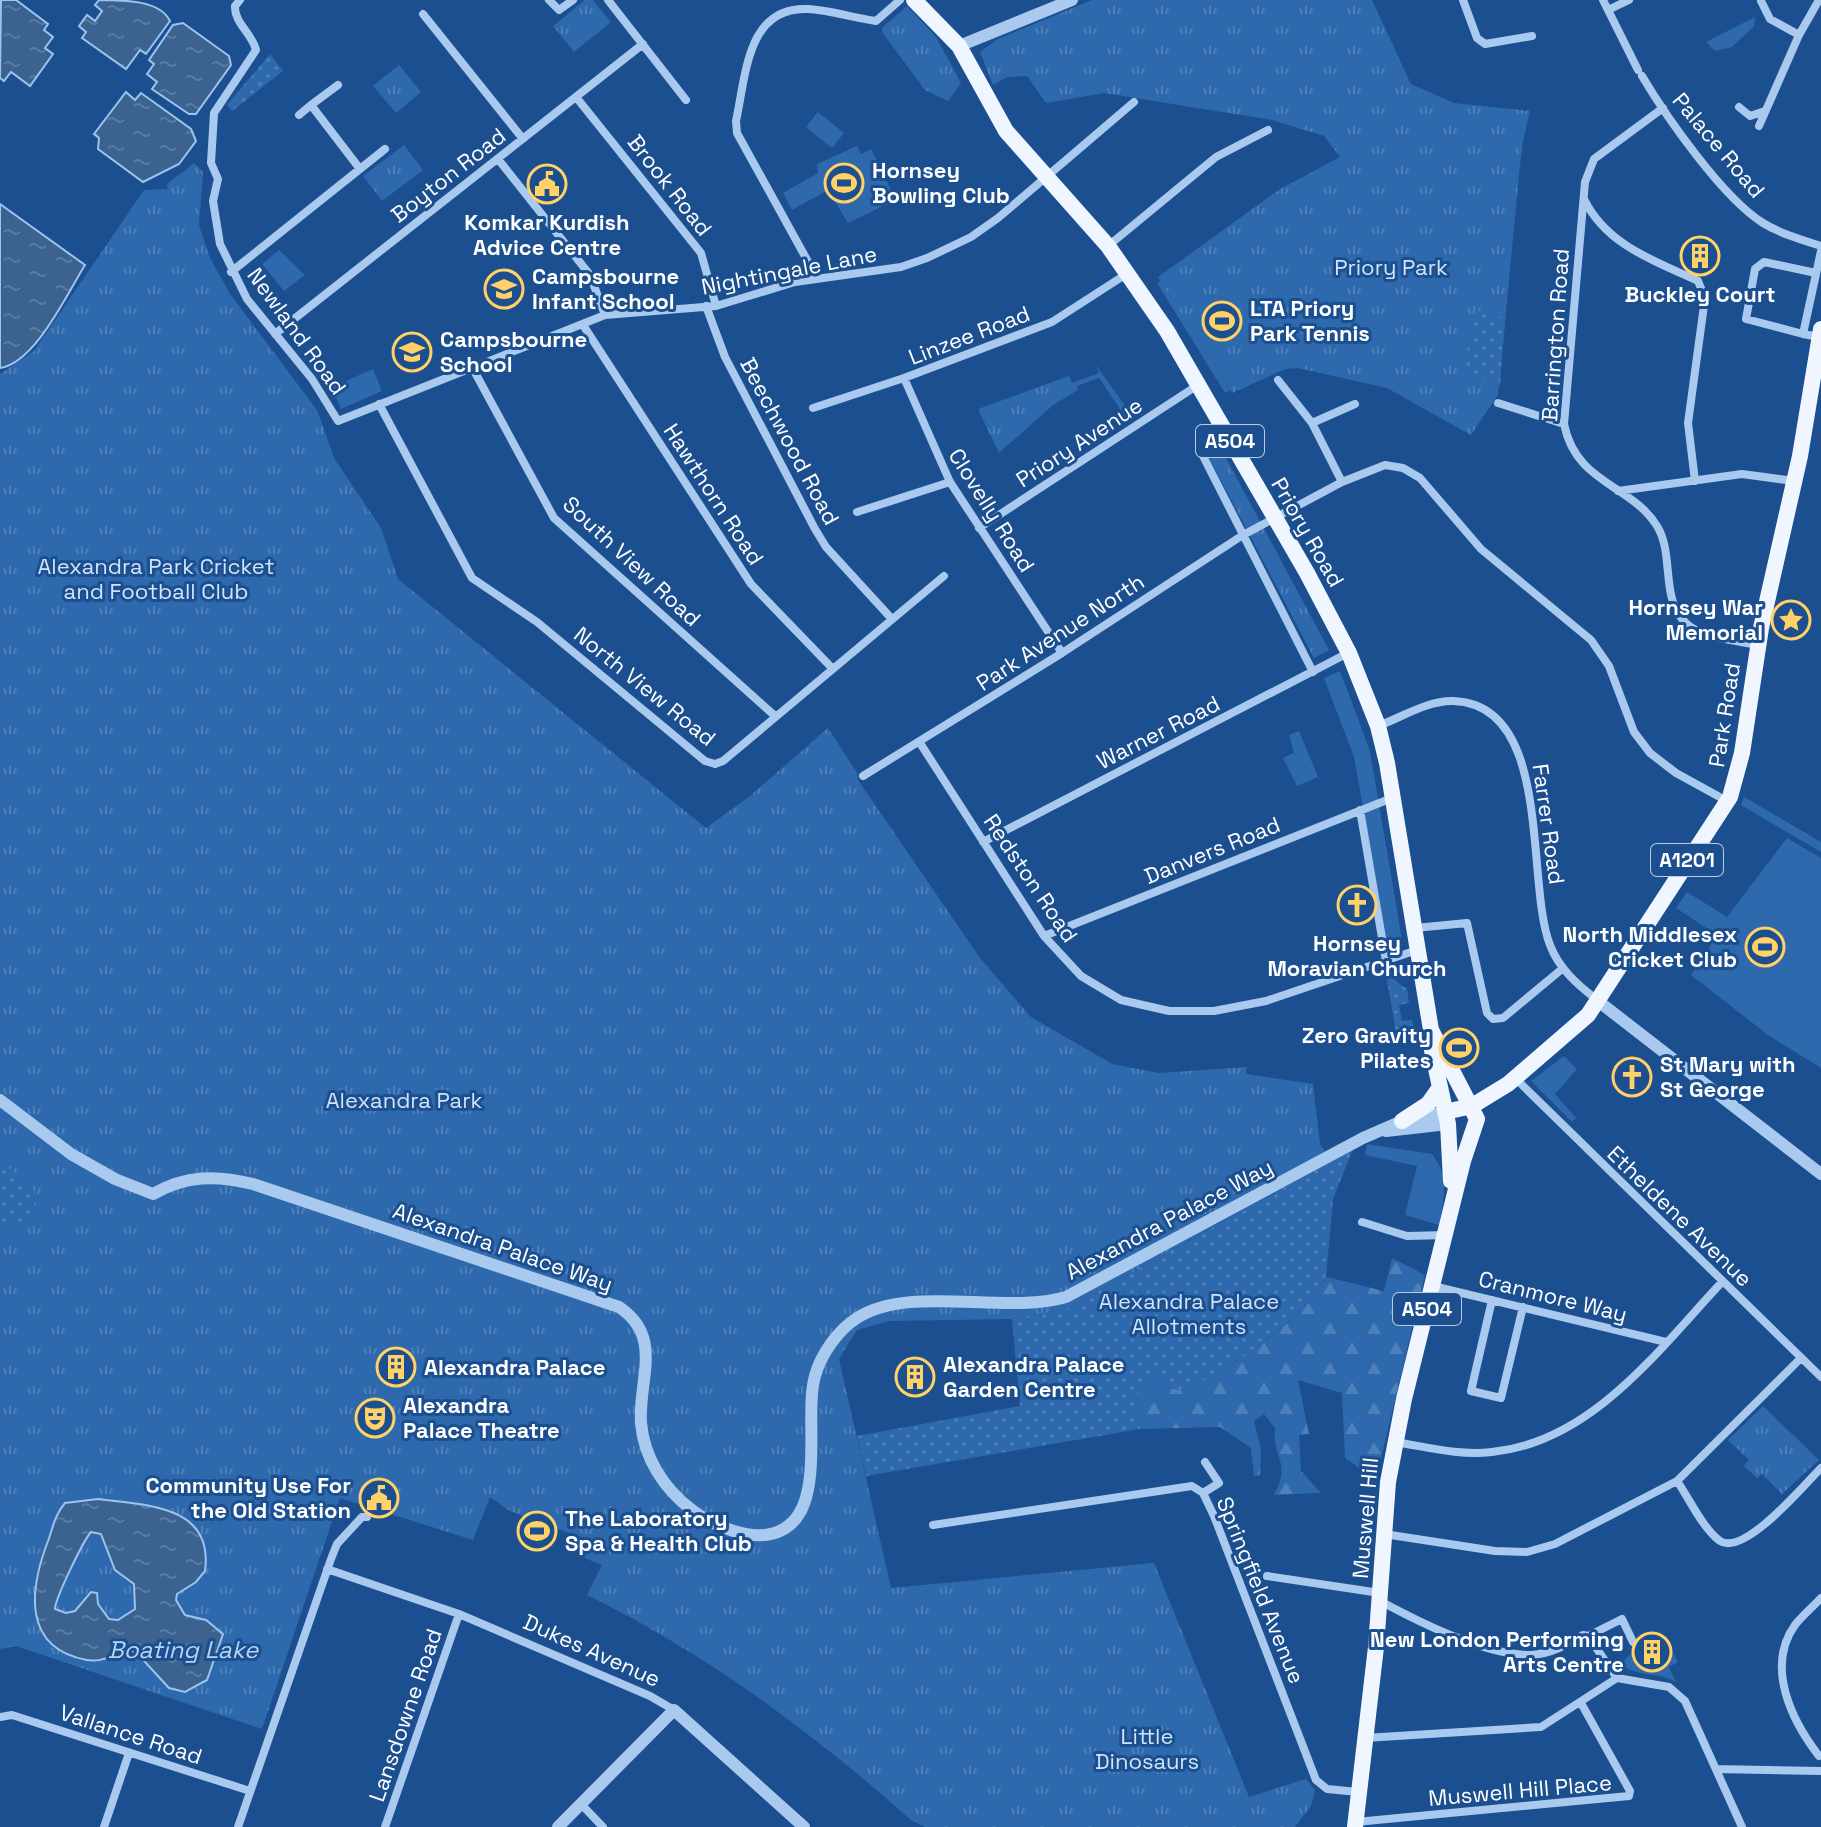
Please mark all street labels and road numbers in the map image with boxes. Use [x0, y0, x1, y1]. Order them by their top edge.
street label: Palace Road [1667, 87, 1771, 203]
street label: Boyton Road [385, 121, 511, 229]
street label: Brook Road [622, 129, 718, 241]
street label: Nightingale Lane [699, 239, 879, 301]
street label: Barrington Road [1535, 248, 1575, 422]
street label: Newland Road [241, 262, 353, 400]
street label: Linzee Road [904, 299, 1034, 371]
street label: Beechwood Road [734, 353, 846, 529]
street label: Priory Avenue [1010, 391, 1148, 493]
street label: Hawthorn Road [658, 418, 770, 570]
road number: A504 [1196, 425, 1264, 457]
street label: Clovelly Road [943, 443, 1041, 577]
street label: Priory Road [1265, 472, 1351, 592]
street label: South View Road [557, 490, 707, 632]
street label: Park Avenue North [971, 567, 1149, 697]
street label: North View Road [568, 620, 722, 752]
street label: Park Road [1702, 661, 1746, 769]
street label: Warner Road [1092, 689, 1224, 775]
street label: Farrer Road [1527, 762, 1571, 886]
street label: Redston Road [978, 808, 1084, 948]
street label: Danvers Road [1140, 810, 1284, 890]
road number: A1201 [1651, 844, 1723, 876]
street label: Etheldene Avenue [1602, 1140, 1758, 1292]
street label: Alexandra Palace Way [1061, 1152, 1277, 1286]
street label: Alexandra Palace Way [389, 1196, 617, 1298]
street label: Cranmore Way [1476, 1264, 1630, 1328]
road number: A504 [1393, 1293, 1461, 1325]
street label: Muswell Hill [1346, 1456, 1384, 1580]
street label: Springfield Avenue [1211, 1492, 1311, 1688]
street label: Dukes Avenue [519, 1607, 665, 1693]
street label: Lansdowne Road [362, 1625, 448, 1805]
street label: Vallance Road [56, 1698, 206, 1770]
street label: Muswell Hill Place [1427, 1768, 1613, 1812]

